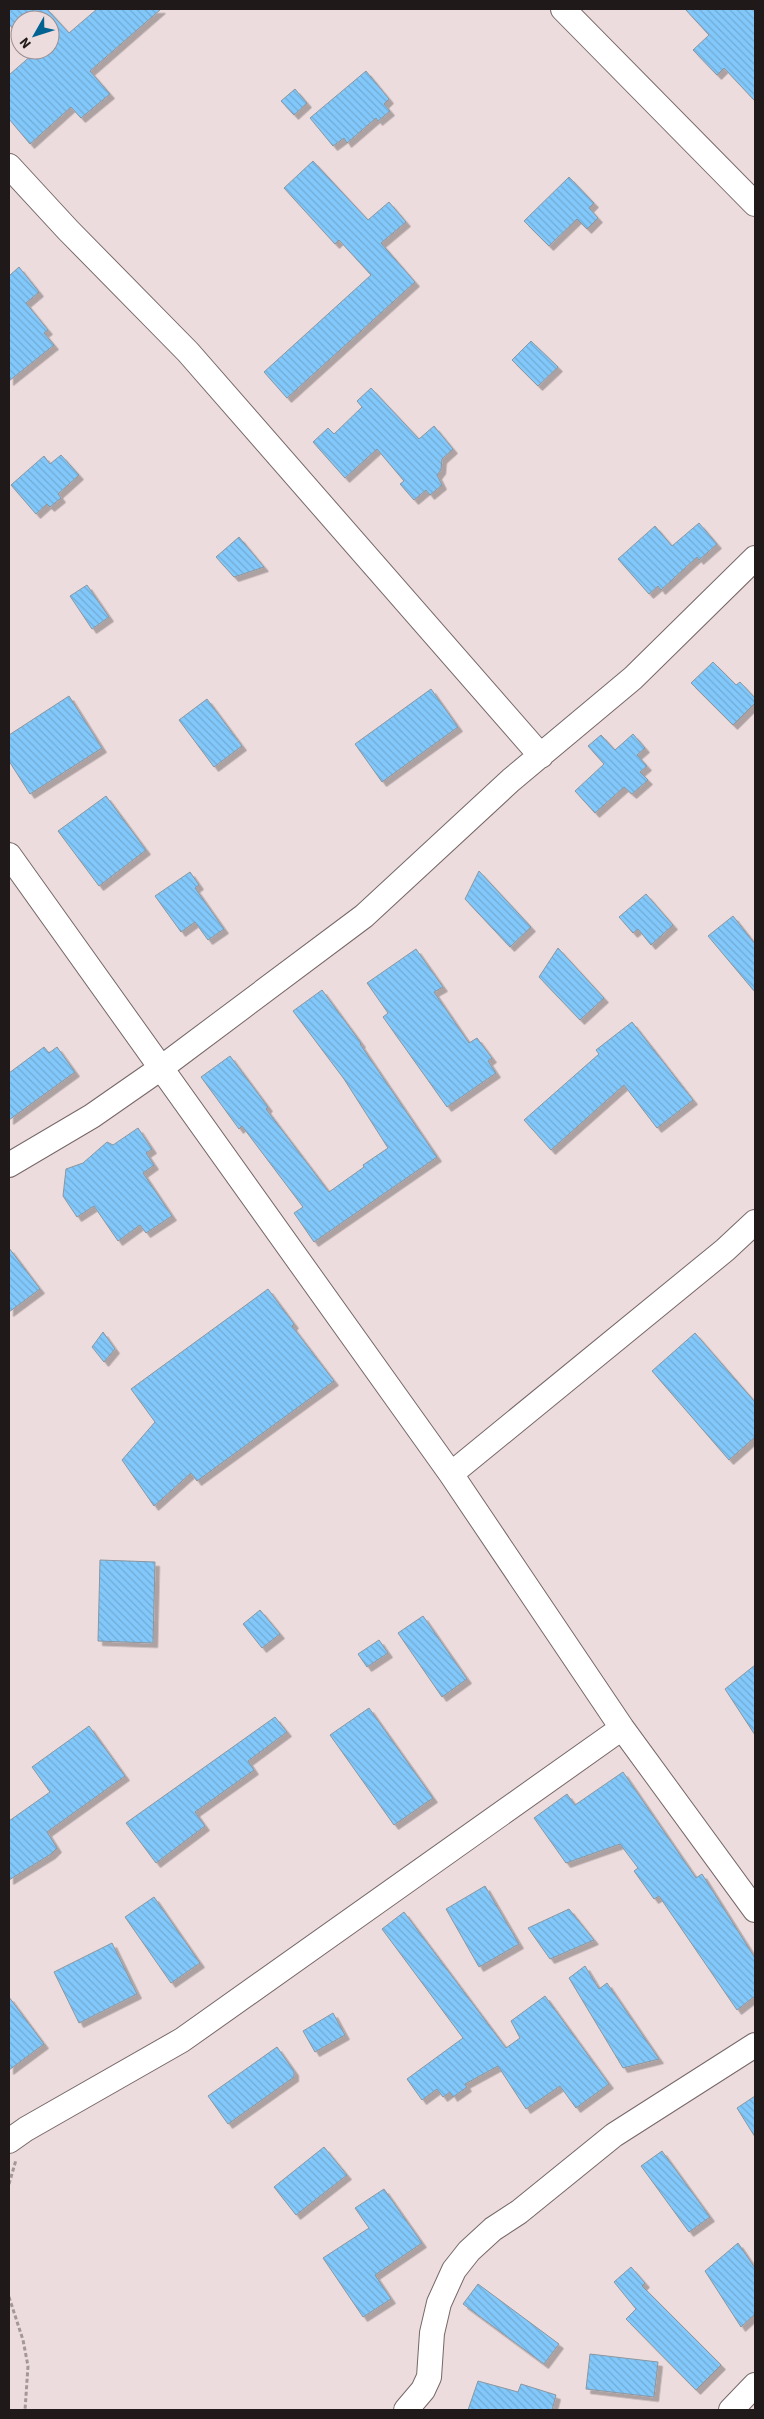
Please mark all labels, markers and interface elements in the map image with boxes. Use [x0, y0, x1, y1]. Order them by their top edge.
north arrow [10, 10, 60, 60]
text: N [15, 33, 36, 52]

